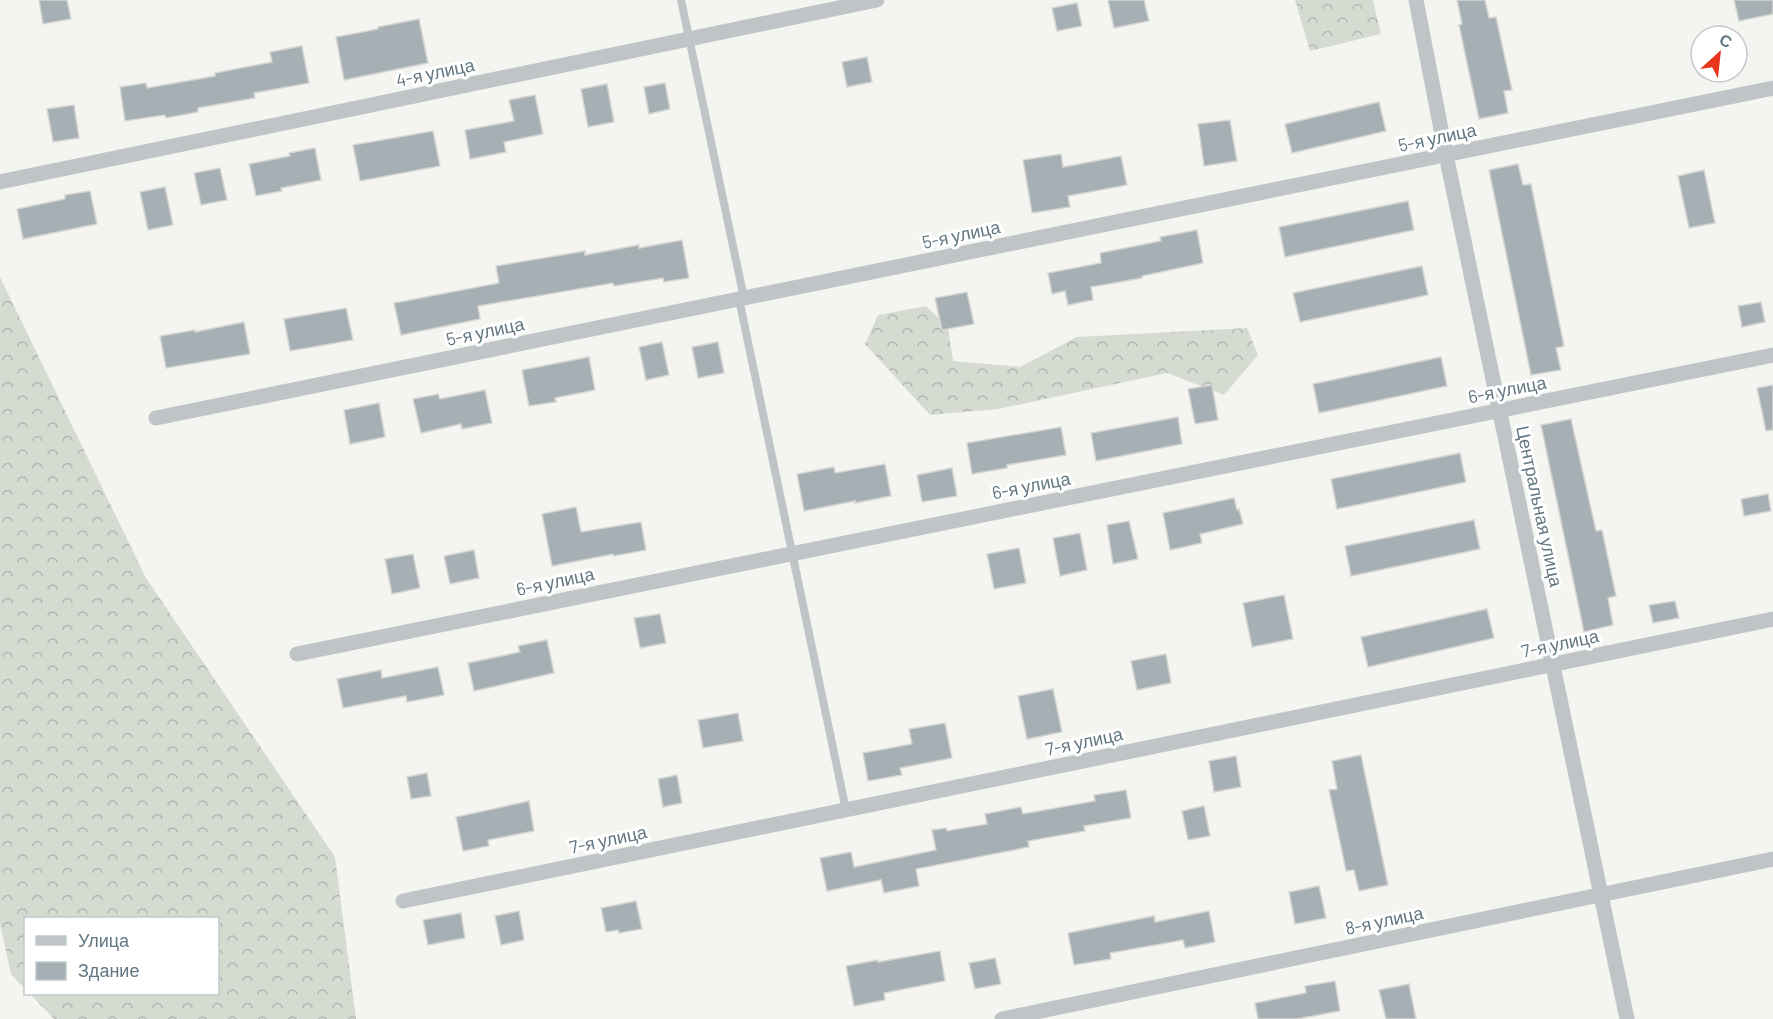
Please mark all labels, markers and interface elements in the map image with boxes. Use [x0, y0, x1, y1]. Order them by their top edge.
north arrow [1689, 24, 1749, 84]
text: С [1717, 29, 1736, 51]
street label: 4-я улица [394, 53, 477, 91]
street label: 5-я улица [1396, 118, 1479, 156]
street label: 5-я улица [920, 215, 1003, 253]
street label: 5-я улица [444, 312, 527, 350]
street label: 6-я улица [1466, 370, 1549, 407]
street label: Центральная улица [1512, 423, 1568, 590]
street label: 6-я улица [990, 466, 1073, 503]
street label: 6-я улица [514, 562, 597, 600]
street label: 7-я улица [1519, 624, 1602, 662]
street label: 7-я улица [1043, 722, 1126, 760]
street label: 7-я улица [567, 820, 650, 858]
street label: 8-я улица [1343, 901, 1426, 939]
legend [24, 917, 219, 995]
text: Улица [78, 929, 130, 951]
text: Здание [78, 959, 139, 981]

